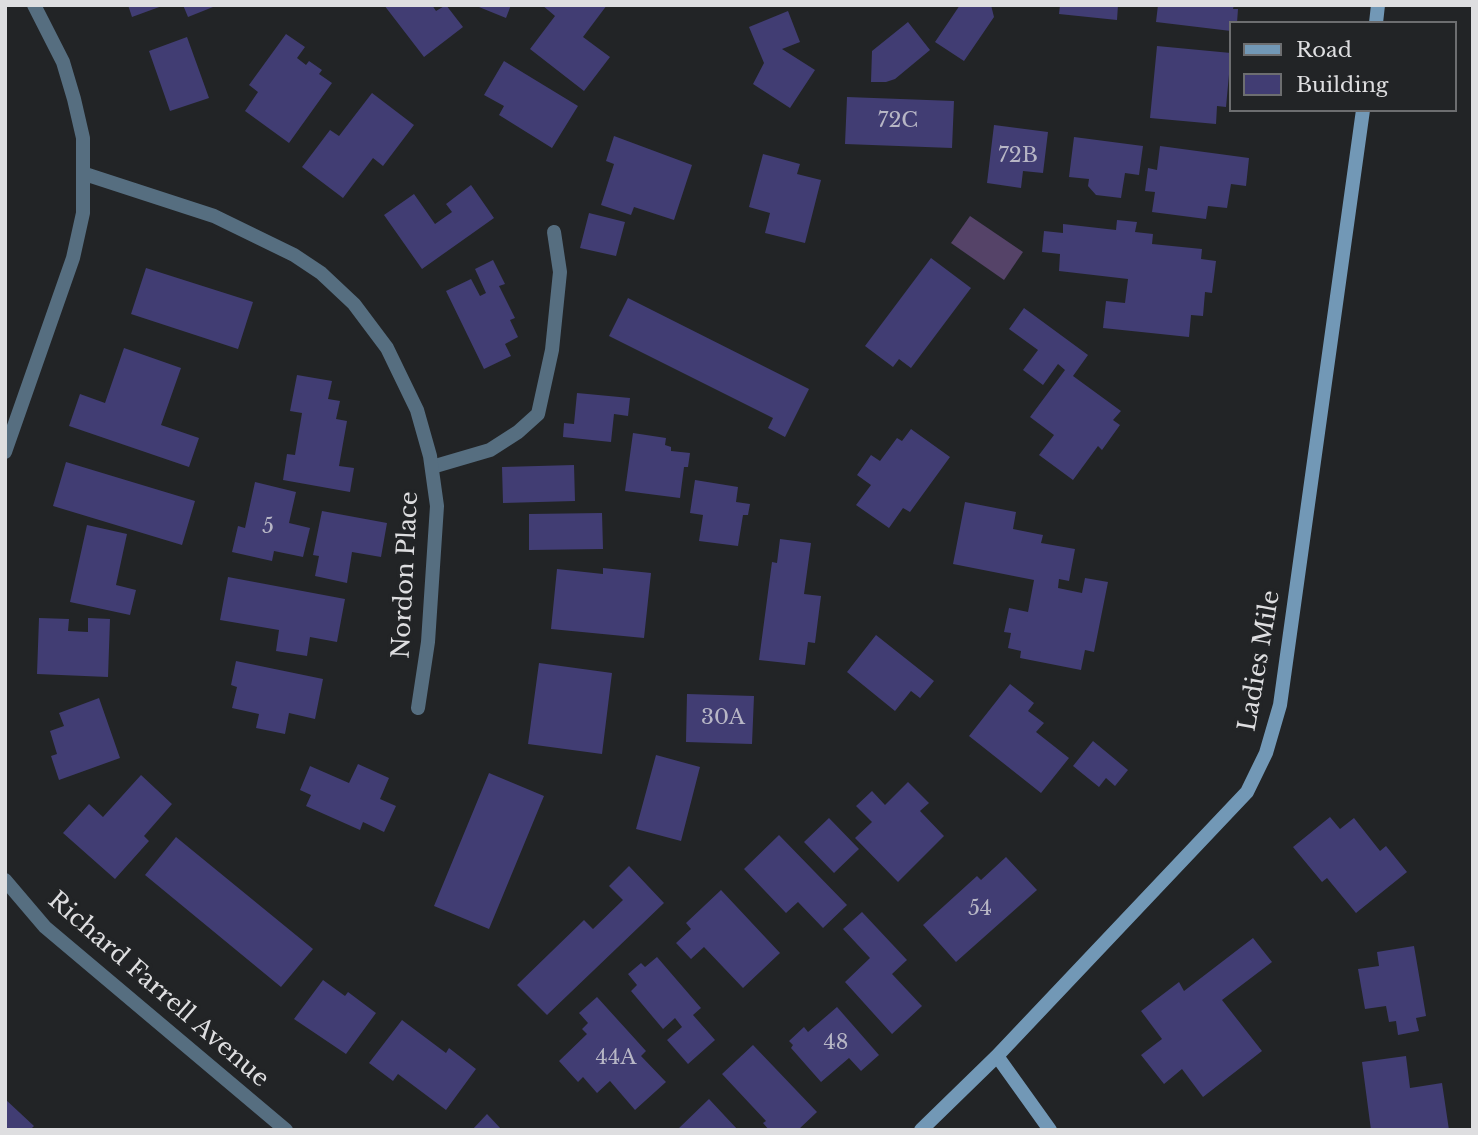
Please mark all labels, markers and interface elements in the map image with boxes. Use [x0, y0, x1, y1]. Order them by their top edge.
legend [1230, 21, 1457, 112]
text: Road [1296, 37, 1352, 63]
text: Building [1296, 72, 1388, 98]
house number: 72C [878, 108, 918, 134]
house number: 72B [998, 143, 1038, 169]
street label: Nordon Place [387, 491, 425, 659]
house number: 5 [262, 514, 274, 540]
street label: Ladies Mile [1233, 588, 1287, 734]
house number: 30A [701, 705, 745, 731]
street label: Richard Farrell Avenue [42, 886, 274, 1094]
house number: 54 [968, 896, 992, 922]
house number: 48 [823, 1030, 849, 1056]
house number: 44A [596, 1045, 636, 1071]

